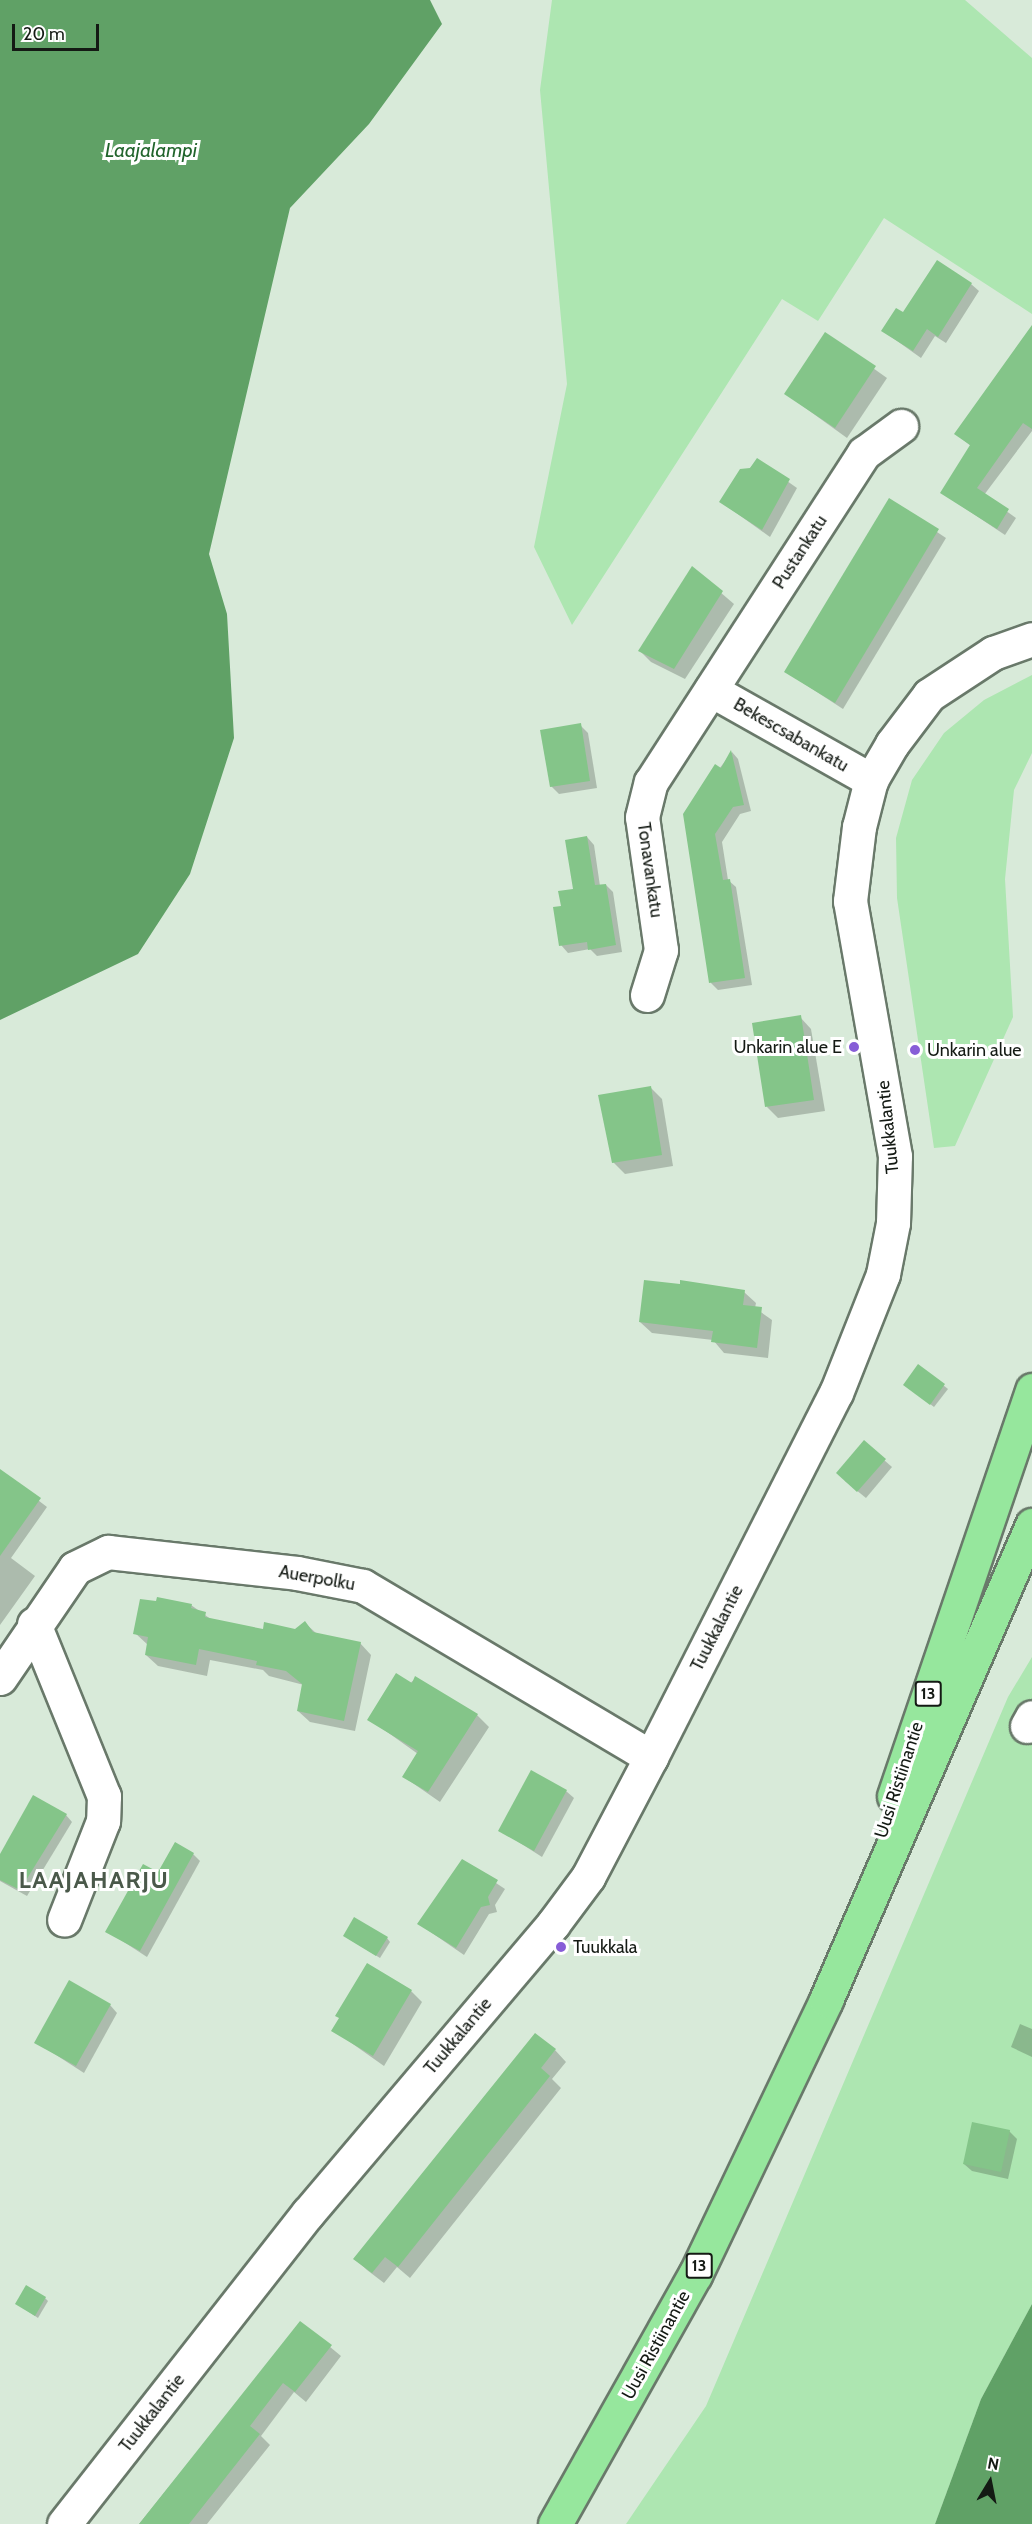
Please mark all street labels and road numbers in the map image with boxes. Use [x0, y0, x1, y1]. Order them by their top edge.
street label: Pustankatu [768, 511, 832, 593]
street label: Bekescsabankatu [730, 693, 852, 777]
street label: Tonavankatu [633, 821, 667, 919]
street label: Tuukkalantie [872, 1079, 904, 1175]
street label: Auerpolku [277, 1561, 357, 1595]
street label: Tuukkalantie [686, 1581, 748, 1675]
road number: 13 [914, 1681, 942, 1707]
street label: Uusi Ristiinantie [870, 1719, 928, 1841]
street label: Tuukkalantie [420, 1993, 496, 2079]
road number: 13 [686, 2253, 712, 2279]
street label: Uusi Ristiinantie [617, 2287, 695, 2403]
street label: Tuukkalantie [115, 2370, 189, 2456]

